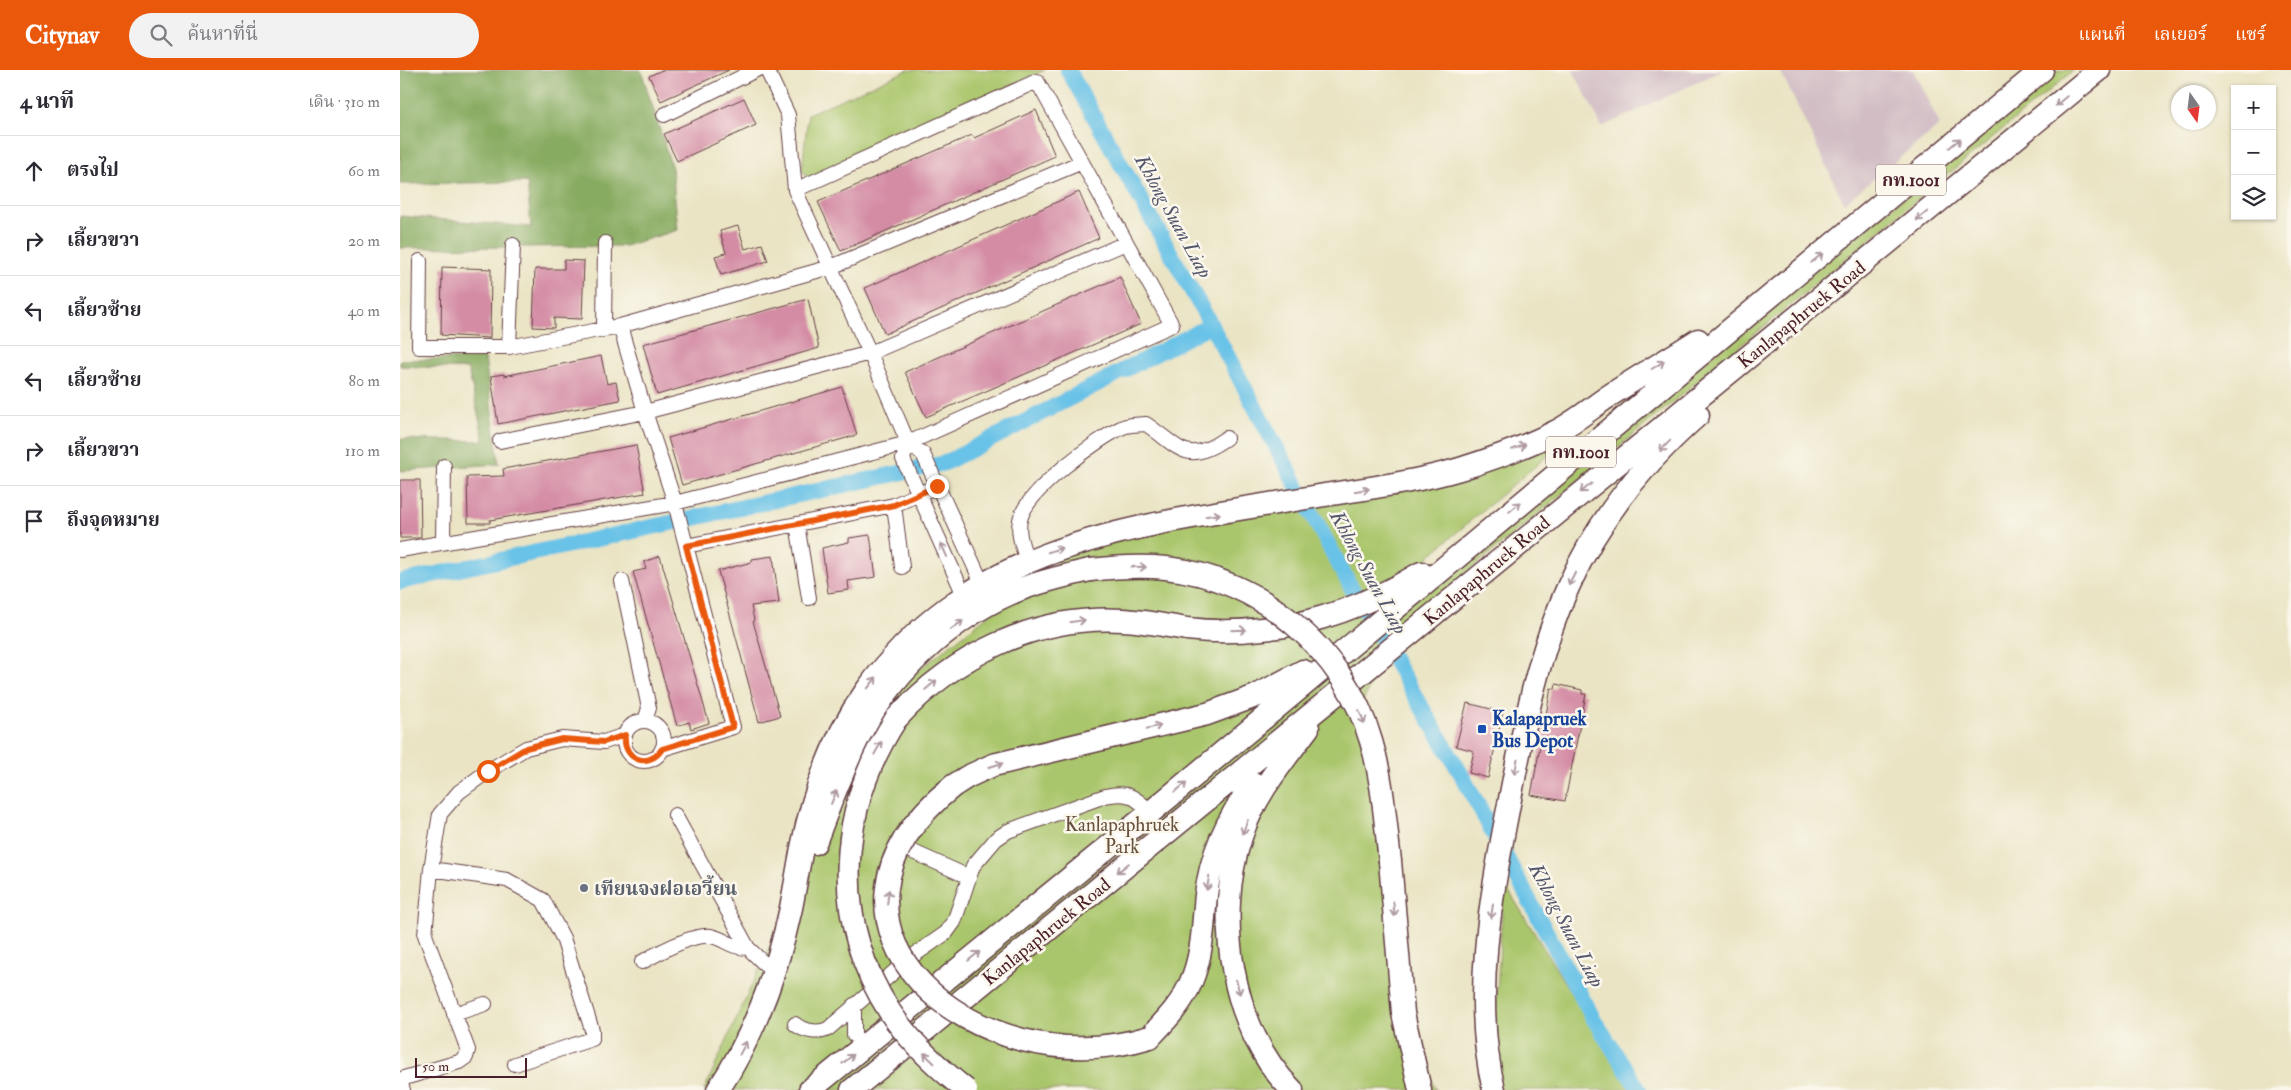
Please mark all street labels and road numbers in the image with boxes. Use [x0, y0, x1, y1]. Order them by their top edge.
road number: กท.1001 [1876, 164, 1946, 196]
street label: Kanlapaphruek Road [1733, 255, 1872, 375]
road number: กท.1001 [1546, 437, 1616, 468]
street label: Kanlapaphruek Road [1418, 510, 1556, 632]
street label: Kanlapaphruek Road [978, 872, 1117, 992]

